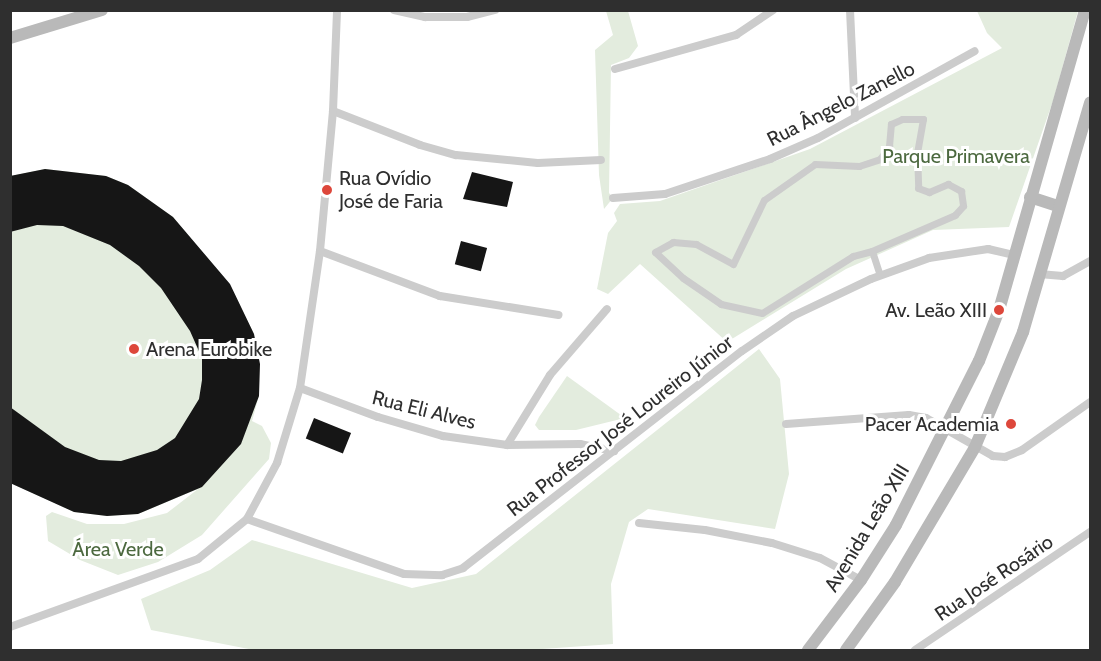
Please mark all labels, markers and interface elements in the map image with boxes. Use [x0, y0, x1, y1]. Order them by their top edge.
street label: Rua Ângelo Zanello [763, 56, 919, 152]
park label: Parque Primavera [882, 144, 1030, 168]
place label: Rua Ovídio José de Faria [339, 166, 443, 213]
marker: Rua Ovídio José de Faria [320, 183, 334, 197]
place label: Av. Leão XIII [885, 298, 987, 322]
marker: Av. Leão XIII [992, 303, 1006, 317]
street label: Rua Professor José Loureiro Júnior [502, 330, 738, 522]
place label: Arena Eurobike [146, 337, 272, 361]
marker: Arena Eurobike [127, 342, 141, 356]
street label: Rua Eli Alves [370, 386, 478, 434]
place label: Pacer Academia [865, 412, 999, 436]
marker: Pacer Academia [1004, 417, 1018, 431]
street label: Avenida Leão XIII [820, 460, 914, 596]
street label: Rua José Rosário [930, 530, 1058, 626]
park label: Área Verde [72, 537, 164, 561]

